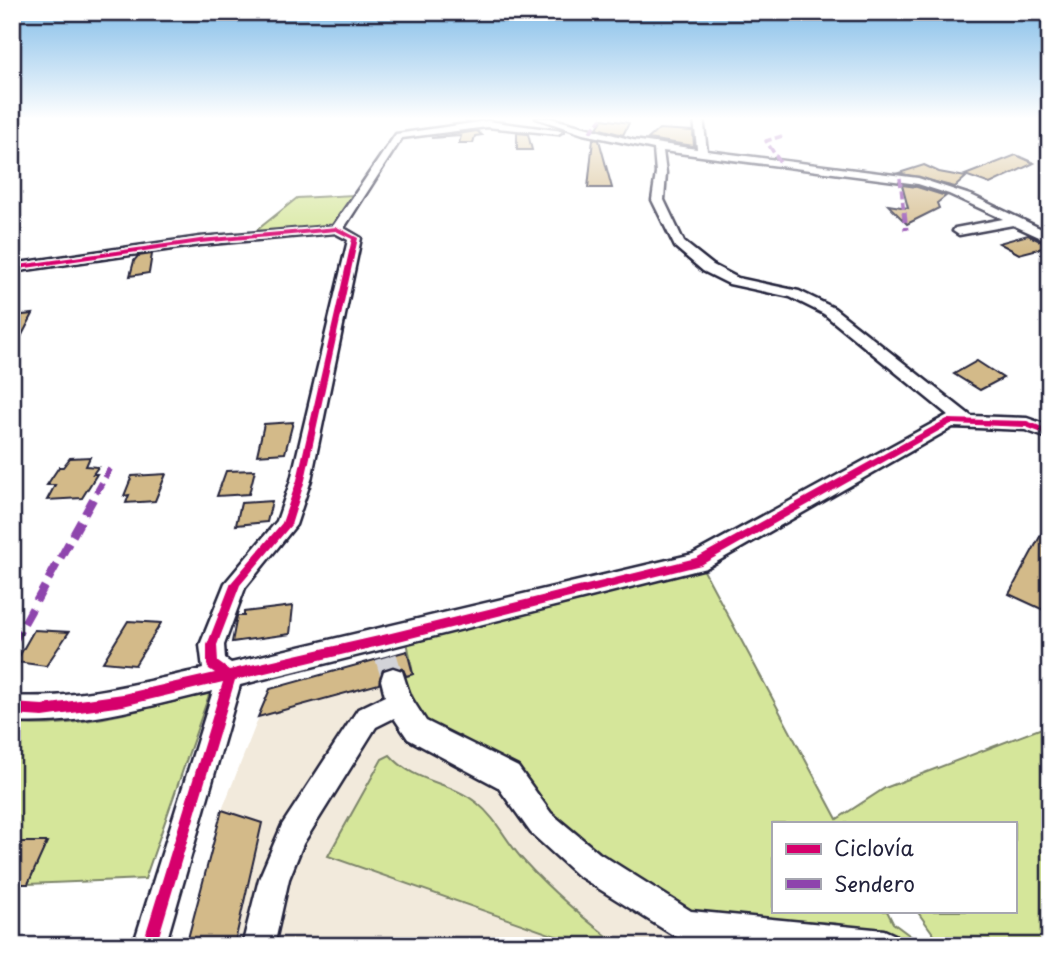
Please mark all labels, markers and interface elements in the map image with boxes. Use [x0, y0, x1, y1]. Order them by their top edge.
legend [772, 822, 1016, 912]
text: Ciclovía [834, 831, 915, 863]
text: Sendero [834, 867, 915, 899]

